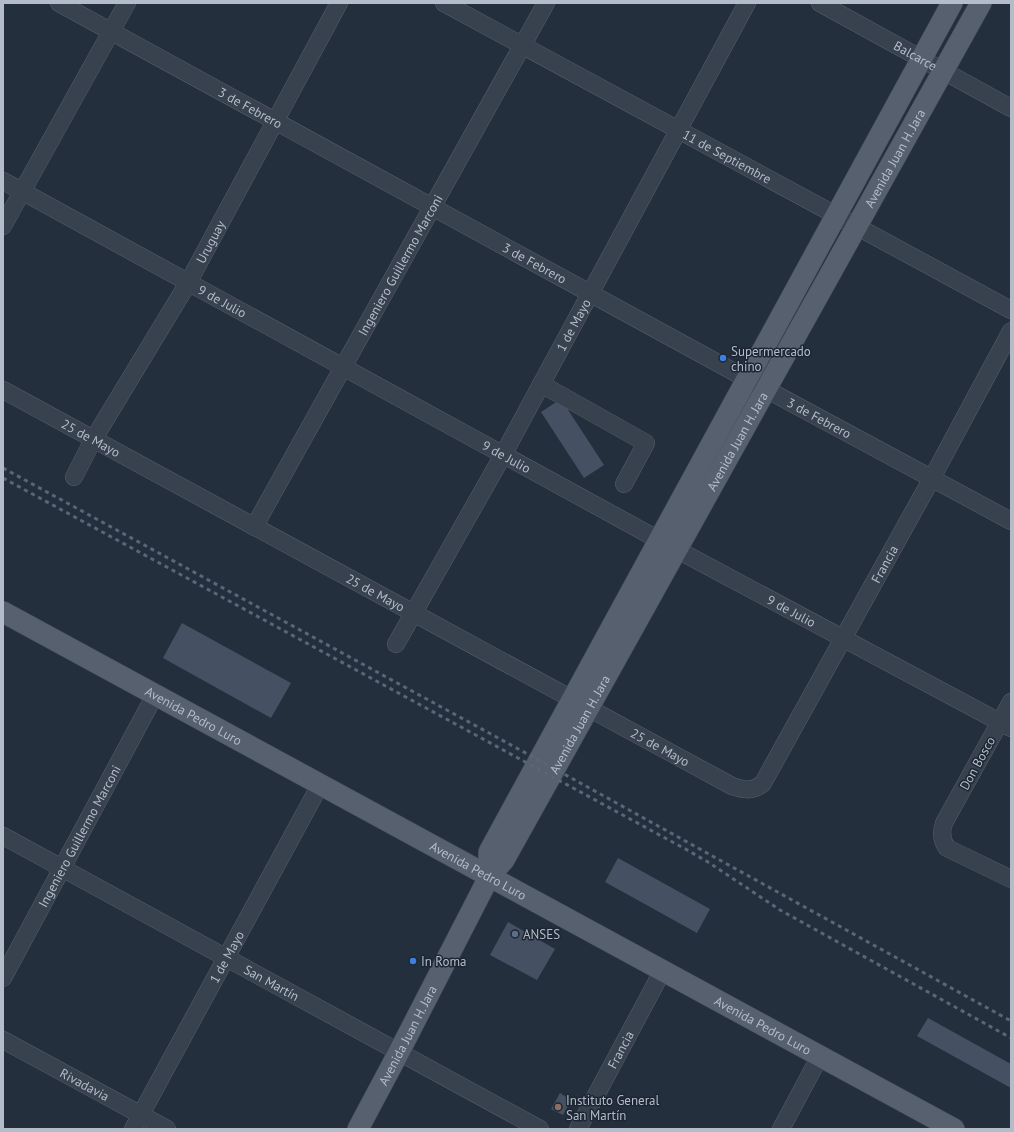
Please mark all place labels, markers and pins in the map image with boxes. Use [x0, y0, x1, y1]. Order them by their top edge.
place label: Supermercado chino [731, 343, 811, 375]
marker: Supermercado chino [718, 353, 728, 363]
place label: ANSES [523, 926, 560, 943]
marker: ANSES [510, 929, 520, 939]
place label: In Roma [421, 953, 466, 970]
marker: In Roma [408, 956, 418, 966]
place label: Instituto General San Martín [566, 1092, 660, 1124]
marker: Instituto General San Martín [553, 1102, 563, 1112]

